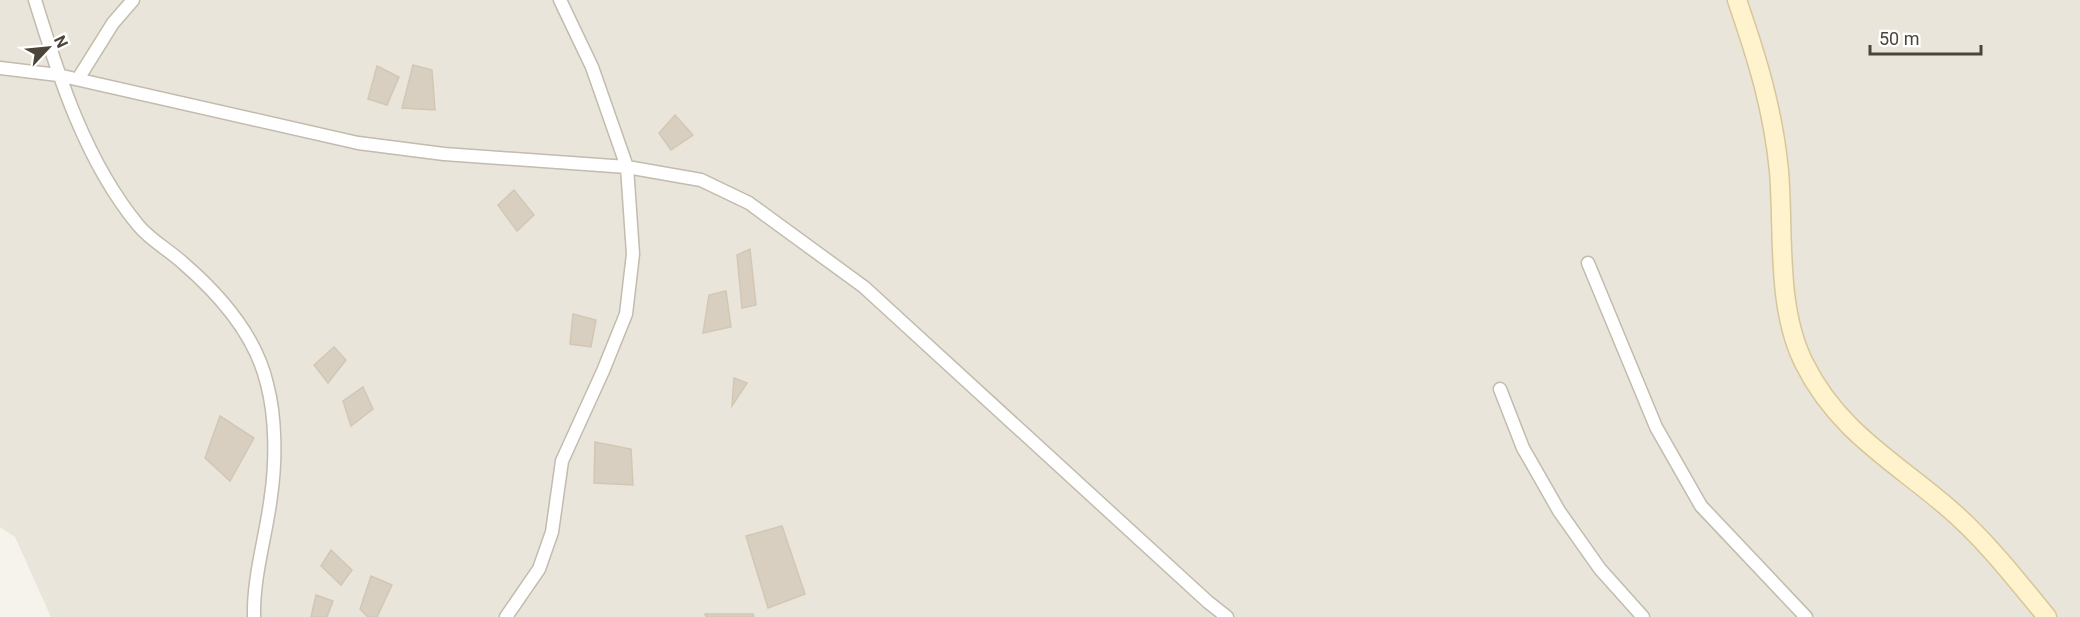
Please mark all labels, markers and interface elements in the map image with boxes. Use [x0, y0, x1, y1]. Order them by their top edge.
north arrow [18, 18, 78, 78]
scale bar [1870, 18, 1981, 56]
text: 50 m [1879, 28, 1919, 49]
text: N [50, 32, 72, 51]

